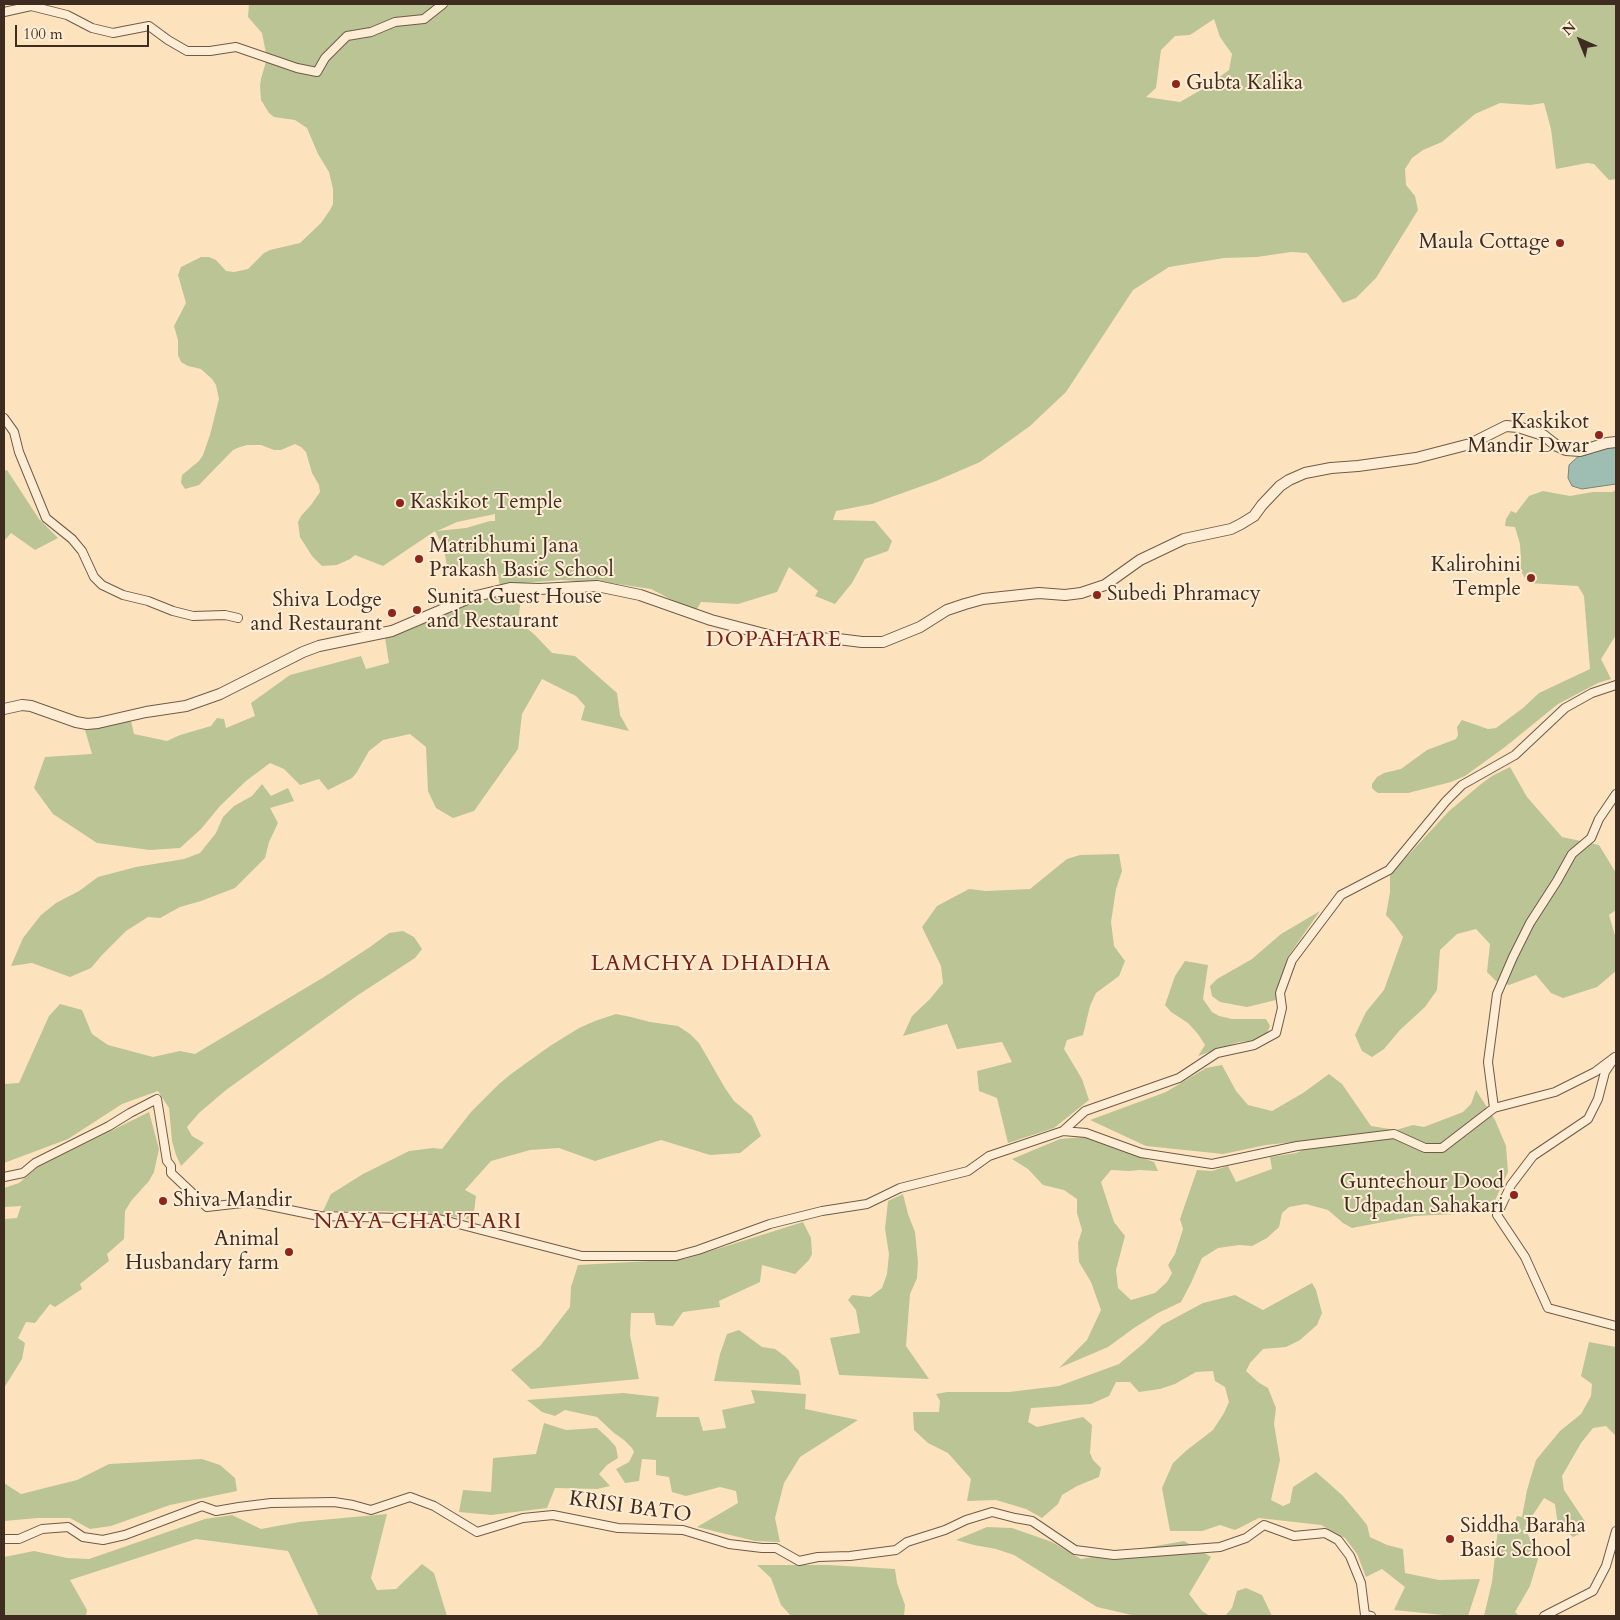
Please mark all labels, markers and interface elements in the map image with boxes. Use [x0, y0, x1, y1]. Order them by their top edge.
scale bar [18, 15, 151, 47]
north arrow [1555, 15, 1605, 65]
text: N [1558, 18, 1580, 40]
text: 100 m [23, 24, 63, 44]
place label: Gubta Kalika [1186, 71, 1303, 97]
marker: Gubta Kalika [1170, 78, 1182, 90]
place label: Maula Cottage [1419, 230, 1550, 256]
marker: Maula Cottage [1554, 237, 1566, 249]
place label: Kaskikot Mandir Dwar [1467, 410, 1589, 460]
marker: Kaskikot Mandir Dwar [1593, 429, 1605, 441]
place label: Kaskikot Temple [410, 490, 562, 516]
marker: Kaskikot Temple [394, 497, 406, 509]
place label: Matribhumi Jana Prakash Basic School [429, 534, 614, 584]
marker: Matribhumi Jana Prakash Basic School [413, 553, 425, 565]
place label: Kalirohini Temple [1431, 553, 1521, 603]
marker: Kalirohini Temple [1525, 572, 1537, 584]
place label: Subedi Phramacy [1107, 582, 1261, 608]
place label: Sunita Guest House and Restaurant [427, 585, 602, 635]
place label: Shiva Lodge and Restaurant [251, 588, 382, 638]
marker: Subedi Phramacy [1091, 589, 1103, 601]
marker: Sunita Guest House and Restaurant [411, 604, 423, 616]
marker: Shiva Lodge and Restaurant [386, 607, 398, 619]
district label: DOPAHARE [705, 628, 843, 654]
district label: LAMCHYA DHADHA [589, 952, 833, 978]
place label: Guntechour Dood Udpadan Sahakari [1340, 1170, 1504, 1220]
place label: Shiva Mandir [173, 1188, 292, 1214]
marker: Guntechour Dood Udpadan Sahakari [1508, 1189, 1520, 1201]
marker: Shiva Mandir [157, 1195, 169, 1207]
district label: NAYA CHAUTARI [312, 1210, 524, 1236]
place label: Animal Husbandary farm [125, 1227, 279, 1277]
marker: Animal Husbandary farm [283, 1246, 295, 1258]
street label: KRISI BATO [567, 1487, 693, 1529]
place label: Siddha Baraha Basic School [1460, 1514, 1586, 1564]
marker: Siddha Baraha Basic School [1444, 1533, 1456, 1545]

